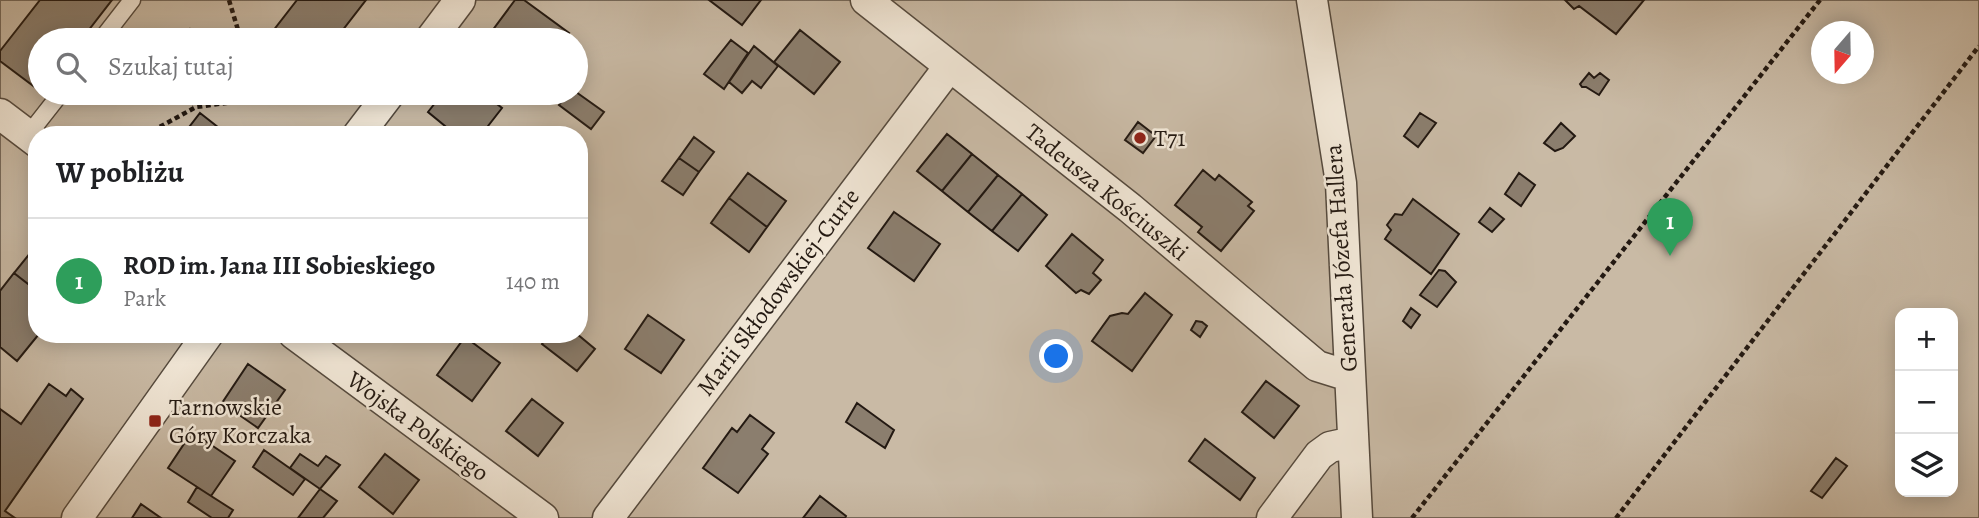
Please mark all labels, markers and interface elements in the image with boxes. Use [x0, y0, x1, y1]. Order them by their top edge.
north arrow [1811, 21, 1874, 84]
search box [28, 28, 588, 105]
icon: search [52, 48, 90, 86]
text: Szukaj tutaj [108, 49, 234, 84]
street label: Tadeusza Kościuszki [1019, 116, 1195, 268]
place label: T71 [1154, 122, 1185, 154]
marker: T71 [1132, 130, 1148, 146]
street label: Generała Józefa Hallera [1317, 142, 1365, 373]
text: W pobliżu [56, 152, 184, 192]
street label: Marii Skłodowskiej-Curie [689, 182, 867, 402]
pin: 1 [1647, 198, 1693, 256]
text: ROD im. Jana III Sobieskiego [123, 248, 435, 283]
text: 1 [75, 266, 83, 297]
text: 140 m [506, 266, 560, 297]
text: Park [123, 283, 166, 314]
map controls [1895, 308, 1958, 497]
button: + [1895, 308, 1958, 371]
your location [1039, 339, 1073, 373]
street label: Wojska Polskiego [340, 363, 496, 488]
button: − [1895, 371, 1958, 434]
place label: Tarnowskie Góry Korczaka [169, 391, 313, 451]
marker: Tarnowskie Góry Korczaka [147, 413, 163, 429]
button: layers [1895, 434, 1958, 497]

